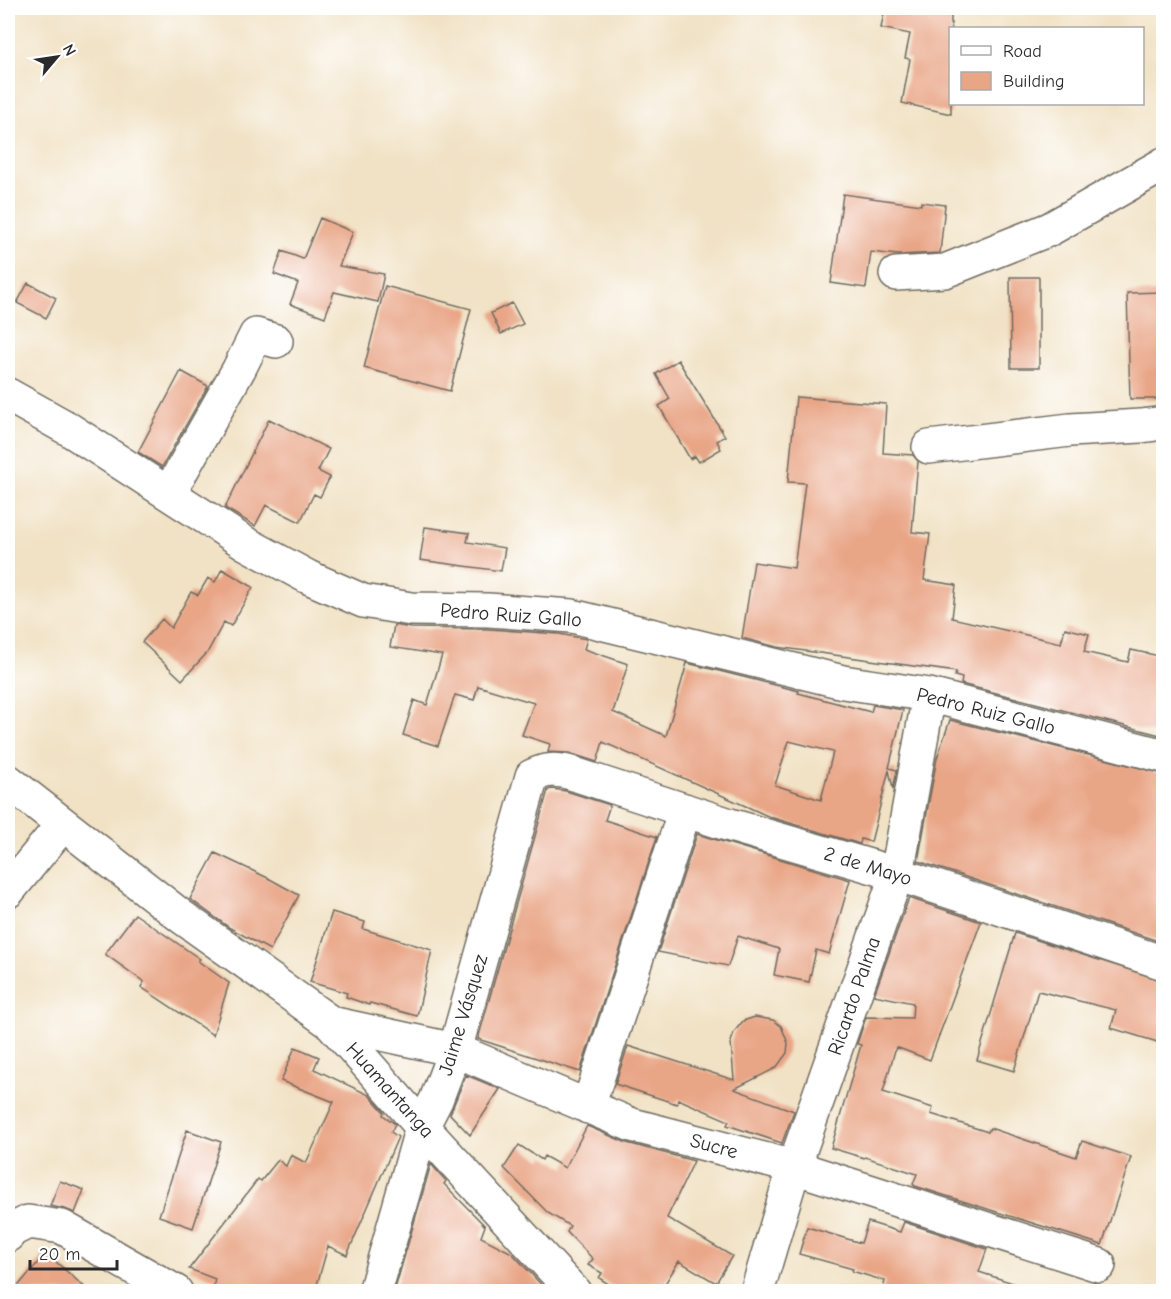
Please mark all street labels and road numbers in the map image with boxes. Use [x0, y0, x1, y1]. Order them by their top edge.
street label: Pedro Ruiz Gallo [439, 599, 583, 631]
street label: Pedro Ruiz Gallo [914, 683, 1058, 739]
street label: 2 de Mayo [821, 842, 915, 890]
street label: Ricardo Palma [823, 934, 885, 1058]
street label: Jaime Vásquez [434, 951, 492, 1078]
street label: Huamantanga [341, 1038, 439, 1142]
street label: Sucre [688, 1129, 740, 1163]

